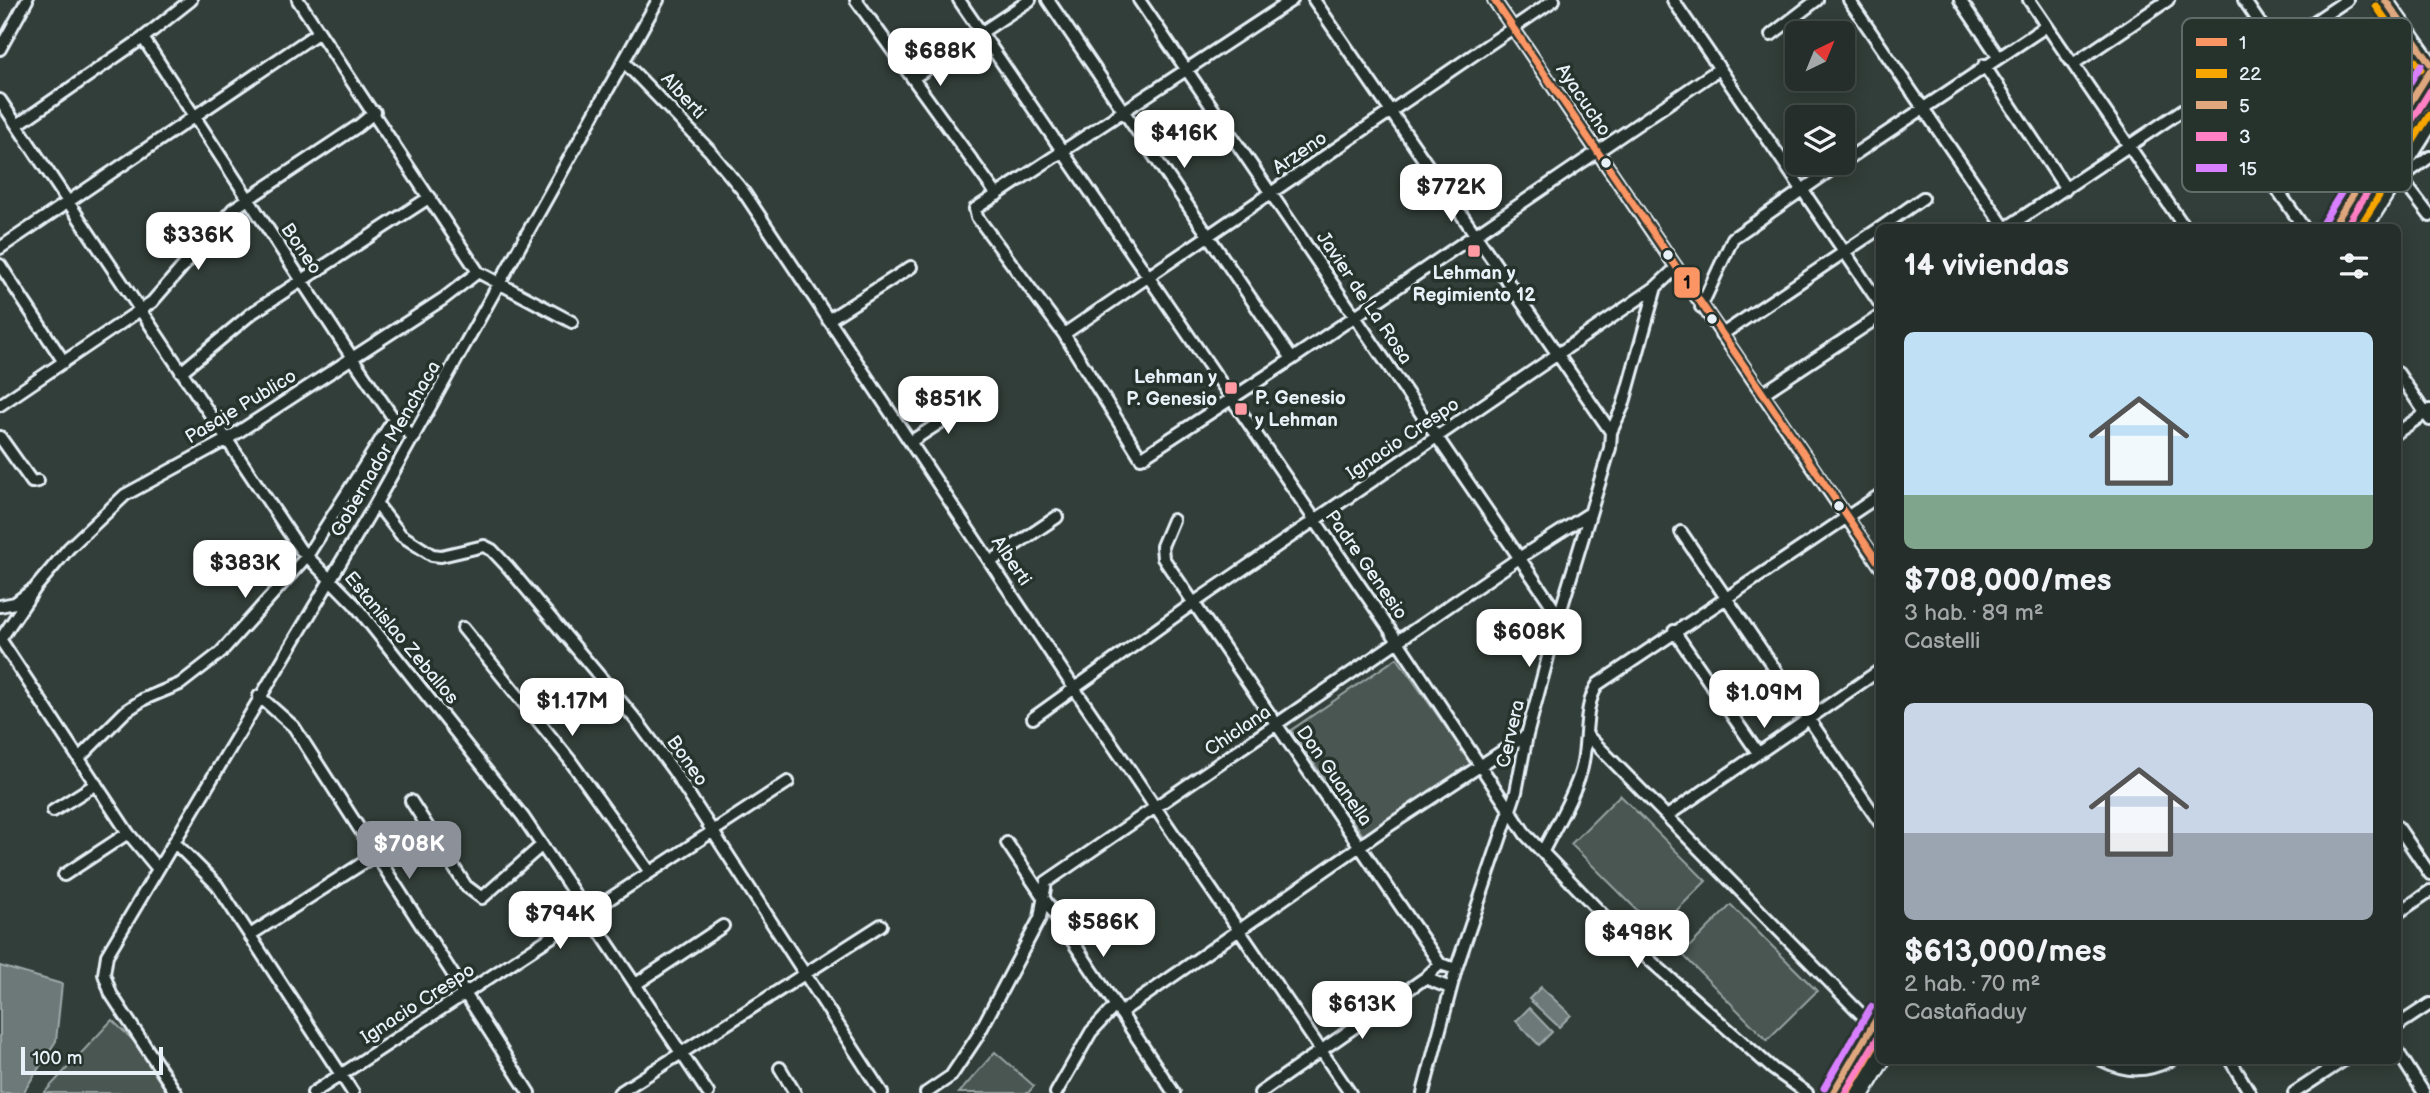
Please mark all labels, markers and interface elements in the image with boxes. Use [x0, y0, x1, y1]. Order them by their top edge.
legend [2182, 18, 2412, 192]
north arrow [1785, 21, 1855, 91]
map controls [1785, 21, 1855, 175]
pin: $688K [891, 28, 989, 88]
text: 1 [2239, 32, 2246, 55]
text: $688K [904, 37, 976, 65]
street label: Ayacucho [1550, 59, 1616, 141]
text: 22 [2239, 63, 2262, 86]
street label: Alberti [656, 68, 710, 124]
text: 5 [2239, 95, 2250, 118]
button: layers [1785, 105, 1855, 175]
pin: $416K [1135, 110, 1233, 170]
text: $416K [1150, 119, 1218, 147]
text: 3 [2239, 126, 2251, 149]
street label: Arzeno [1269, 127, 1331, 179]
unlabelled marker [1599, 156, 1613, 170]
text: 15 [2239, 158, 2257, 181]
pin: $772K [1402, 164, 1500, 224]
text: $772K [1416, 173, 1486, 201]
pin: $336K [149, 212, 247, 272]
street label: Boneo [276, 219, 326, 279]
text: $336K [162, 221, 234, 249]
street label: Javier de La Rosa [1311, 227, 1417, 369]
marker: Lehman y Regimiento 12 [1466, 243, 1482, 259]
icon: filters [2335, 247, 2373, 285]
unlabelled marker [1661, 248, 1675, 262]
text: 14 viviendas [1904, 248, 2069, 284]
place label: Lehman y Regimiento 12 [1412, 262, 1536, 307]
line badge: 1 [1673, 266, 1701, 299]
text: 1 [1683, 272, 1691, 295]
unlabelled marker [1705, 312, 1719, 326]
street label: Gobernador Menchaca [326, 357, 446, 541]
street label: Pasaje Publico [181, 365, 301, 449]
place label: Lehman y P. Genesio [1126, 366, 1217, 411]
pin: $851K [899, 376, 997, 436]
icon: home [2076, 378, 2202, 504]
marker: Lehman y P. Genesio [1223, 380, 1239, 396]
text: $851K [914, 385, 982, 413]
place label: P. Genesio y Lehman [1255, 387, 1346, 432]
street label: Ignacio Crespo [1342, 393, 1464, 485]
marker: P. Genesio y Lehman [1233, 401, 1249, 417]
unlabelled marker [1832, 499, 1846, 513]
street label: Padre Genesio [1320, 506, 1412, 624]
street label: Alberti [986, 532, 1036, 590]
pin: $383K [196, 540, 294, 600]
text: $383K [209, 549, 281, 577]
text: $708,000/mes [1904, 563, 2111, 599]
street label: Estanislao Zeballos [339, 567, 463, 709]
text: 3 hab. · 89 m² [1904, 599, 2044, 627]
pin: $608K [1480, 610, 1578, 669]
text: $608K [1493, 618, 1565, 646]
text: Castelli [1904, 627, 1980, 655]
pin: $1.09M [1707, 670, 1821, 730]
pin: $1.17M [515, 678, 629, 738]
text: $1.09M [1725, 679, 1803, 707]
text: $1.17M [536, 687, 608, 715]
street label: Cervera [1492, 698, 1530, 770]
street label: Chiclana [1201, 701, 1275, 761]
street label: Don Guanella [1291, 722, 1377, 830]
street label: Boneo [661, 731, 713, 791]
icon: home [2076, 749, 2202, 875]
pin: $708K [360, 822, 458, 881]
text: $708K [373, 830, 445, 858]
pin: $794K [511, 892, 609, 951]
text: $794K [525, 900, 595, 928]
pin: $586K [1054, 900, 1152, 959]
text: $586K [1067, 908, 1139, 936]
pin: $498K [1588, 911, 1686, 970]
text: $498K [1601, 919, 1673, 947]
text: $613,000/mes [1904, 934, 2106, 970]
street label: Ignacio Crespo [357, 959, 479, 1049]
text: 2 hab. · 70 m² [1904, 970, 2041, 998]
pin: $613K [1313, 982, 1411, 1041]
text: $613K [1328, 990, 1396, 1018]
text: Castañaduy [1904, 998, 2027, 1026]
scale bar [21, 1044, 163, 1076]
text: 100 m [32, 1047, 83, 1070]

